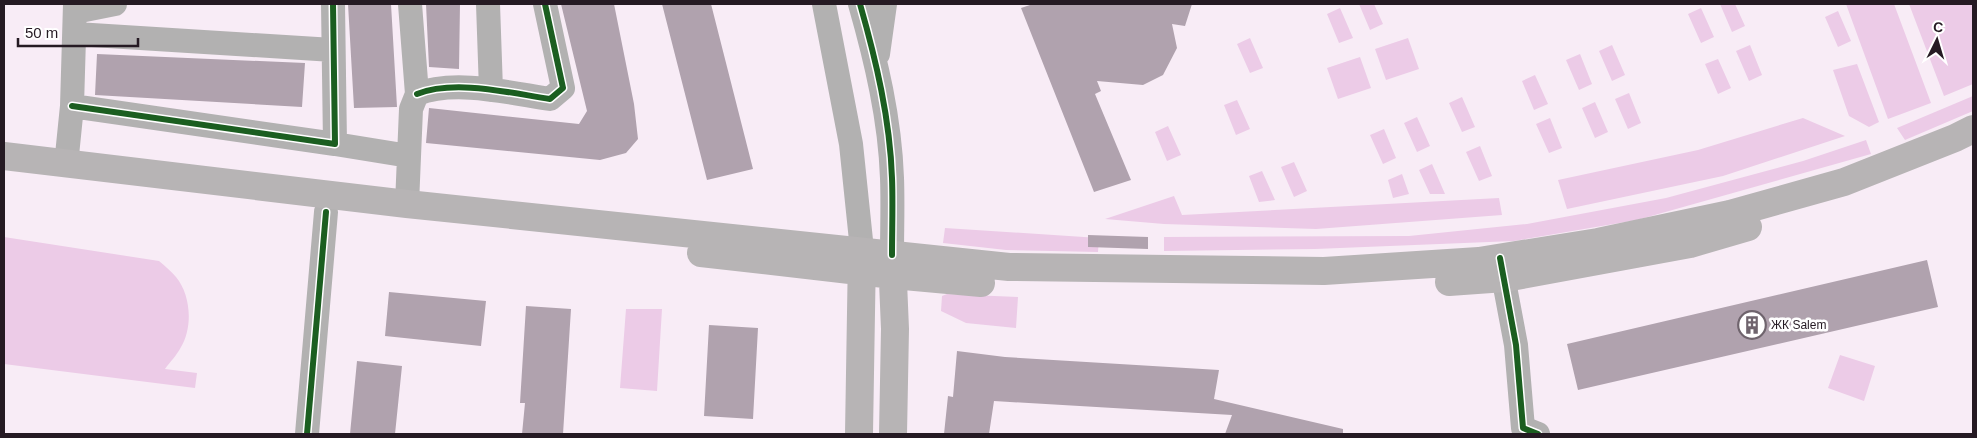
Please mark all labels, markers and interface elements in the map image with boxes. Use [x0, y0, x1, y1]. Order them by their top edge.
scale bar [18, 15, 138, 47]
north arrow [1912, 15, 1962, 65]
text: С [1932, 19, 1944, 35]
text: 50 m [25, 24, 58, 41]
building icon: ЖК Salem [1737, 310, 1767, 340]
place label: ЖК Salem [1771, 318, 1826, 332]

